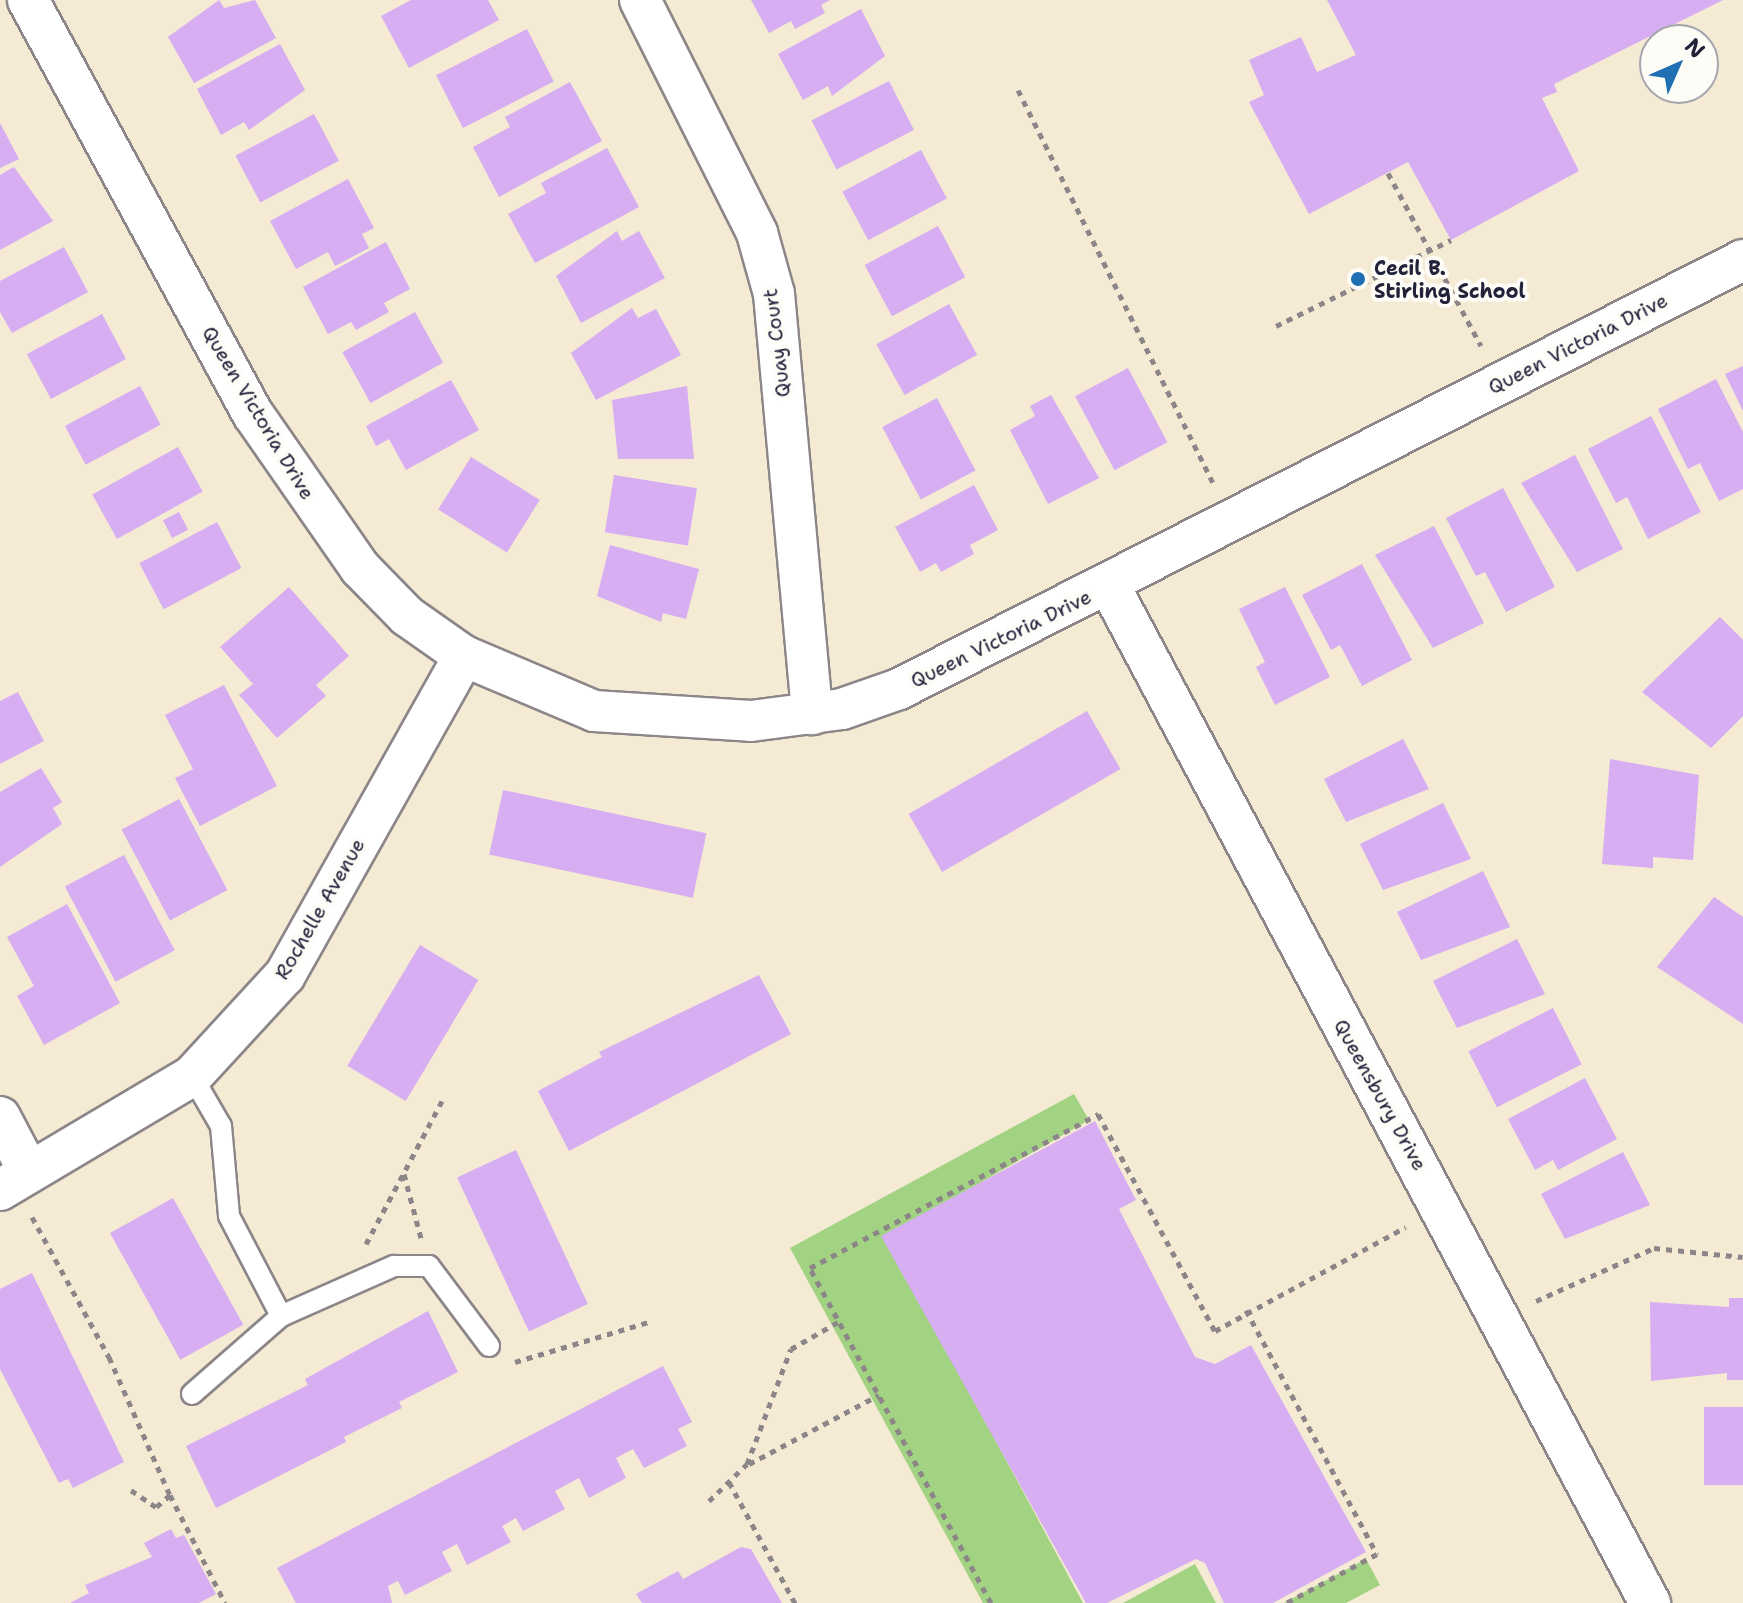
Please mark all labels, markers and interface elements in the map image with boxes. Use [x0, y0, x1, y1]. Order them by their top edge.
north arrow [1639, 24, 1719, 104]
text: N [1678, 32, 1711, 65]
place label: Cecil B. Stirling School [1374, 256, 1526, 303]
marker: Cecil B. Stirling School [1349, 270, 1367, 288]
street label: Quay Court [758, 287, 796, 399]
street label: Queen Victoria Drive [1484, 288, 1672, 400]
street label: Queen Victoria Drive [197, 322, 319, 504]
street label: Queen Victoria Drive [907, 585, 1095, 693]
street label: Rochelle Avenue [270, 834, 370, 984]
street label: Queensbury Drive [1328, 1015, 1432, 1175]

